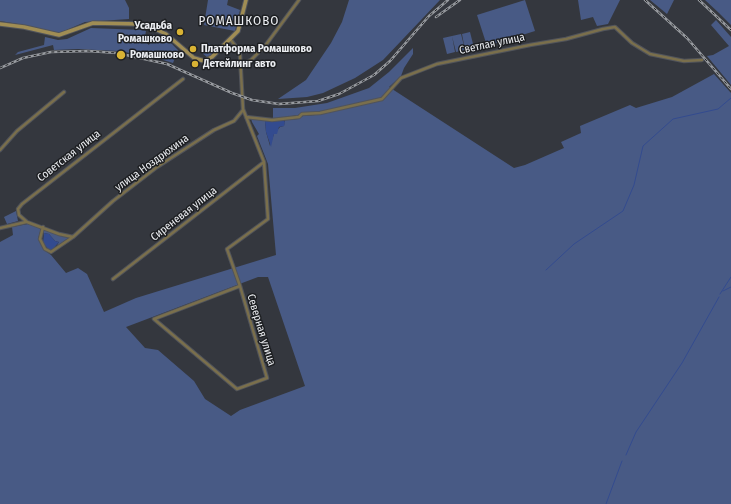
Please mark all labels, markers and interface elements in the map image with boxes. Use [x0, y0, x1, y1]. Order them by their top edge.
district label: РОМАШКОВО [199, 13, 279, 29]
place label: Усадьба Ромашково [118, 19, 172, 45]
marker: Усадьба Ромашково [175, 27, 185, 37]
street label: Светлая улица [458, 31, 526, 57]
place label: Платформа Ромашково [201, 42, 312, 56]
marker: Платформа Ромашково [188, 44, 198, 54]
place label: Ромашково [130, 48, 184, 62]
marker: Ромашково [115, 49, 127, 61]
place label: Детейлинг авто [203, 57, 276, 71]
marker: Детейлинг авто [190, 59, 200, 69]
street label: Советская улица [35, 127, 103, 185]
street label: улица Ноздрюхина [112, 132, 192, 194]
street label: Сиреневая улица [148, 184, 220, 244]
street label: Северная улица [244, 292, 278, 368]

